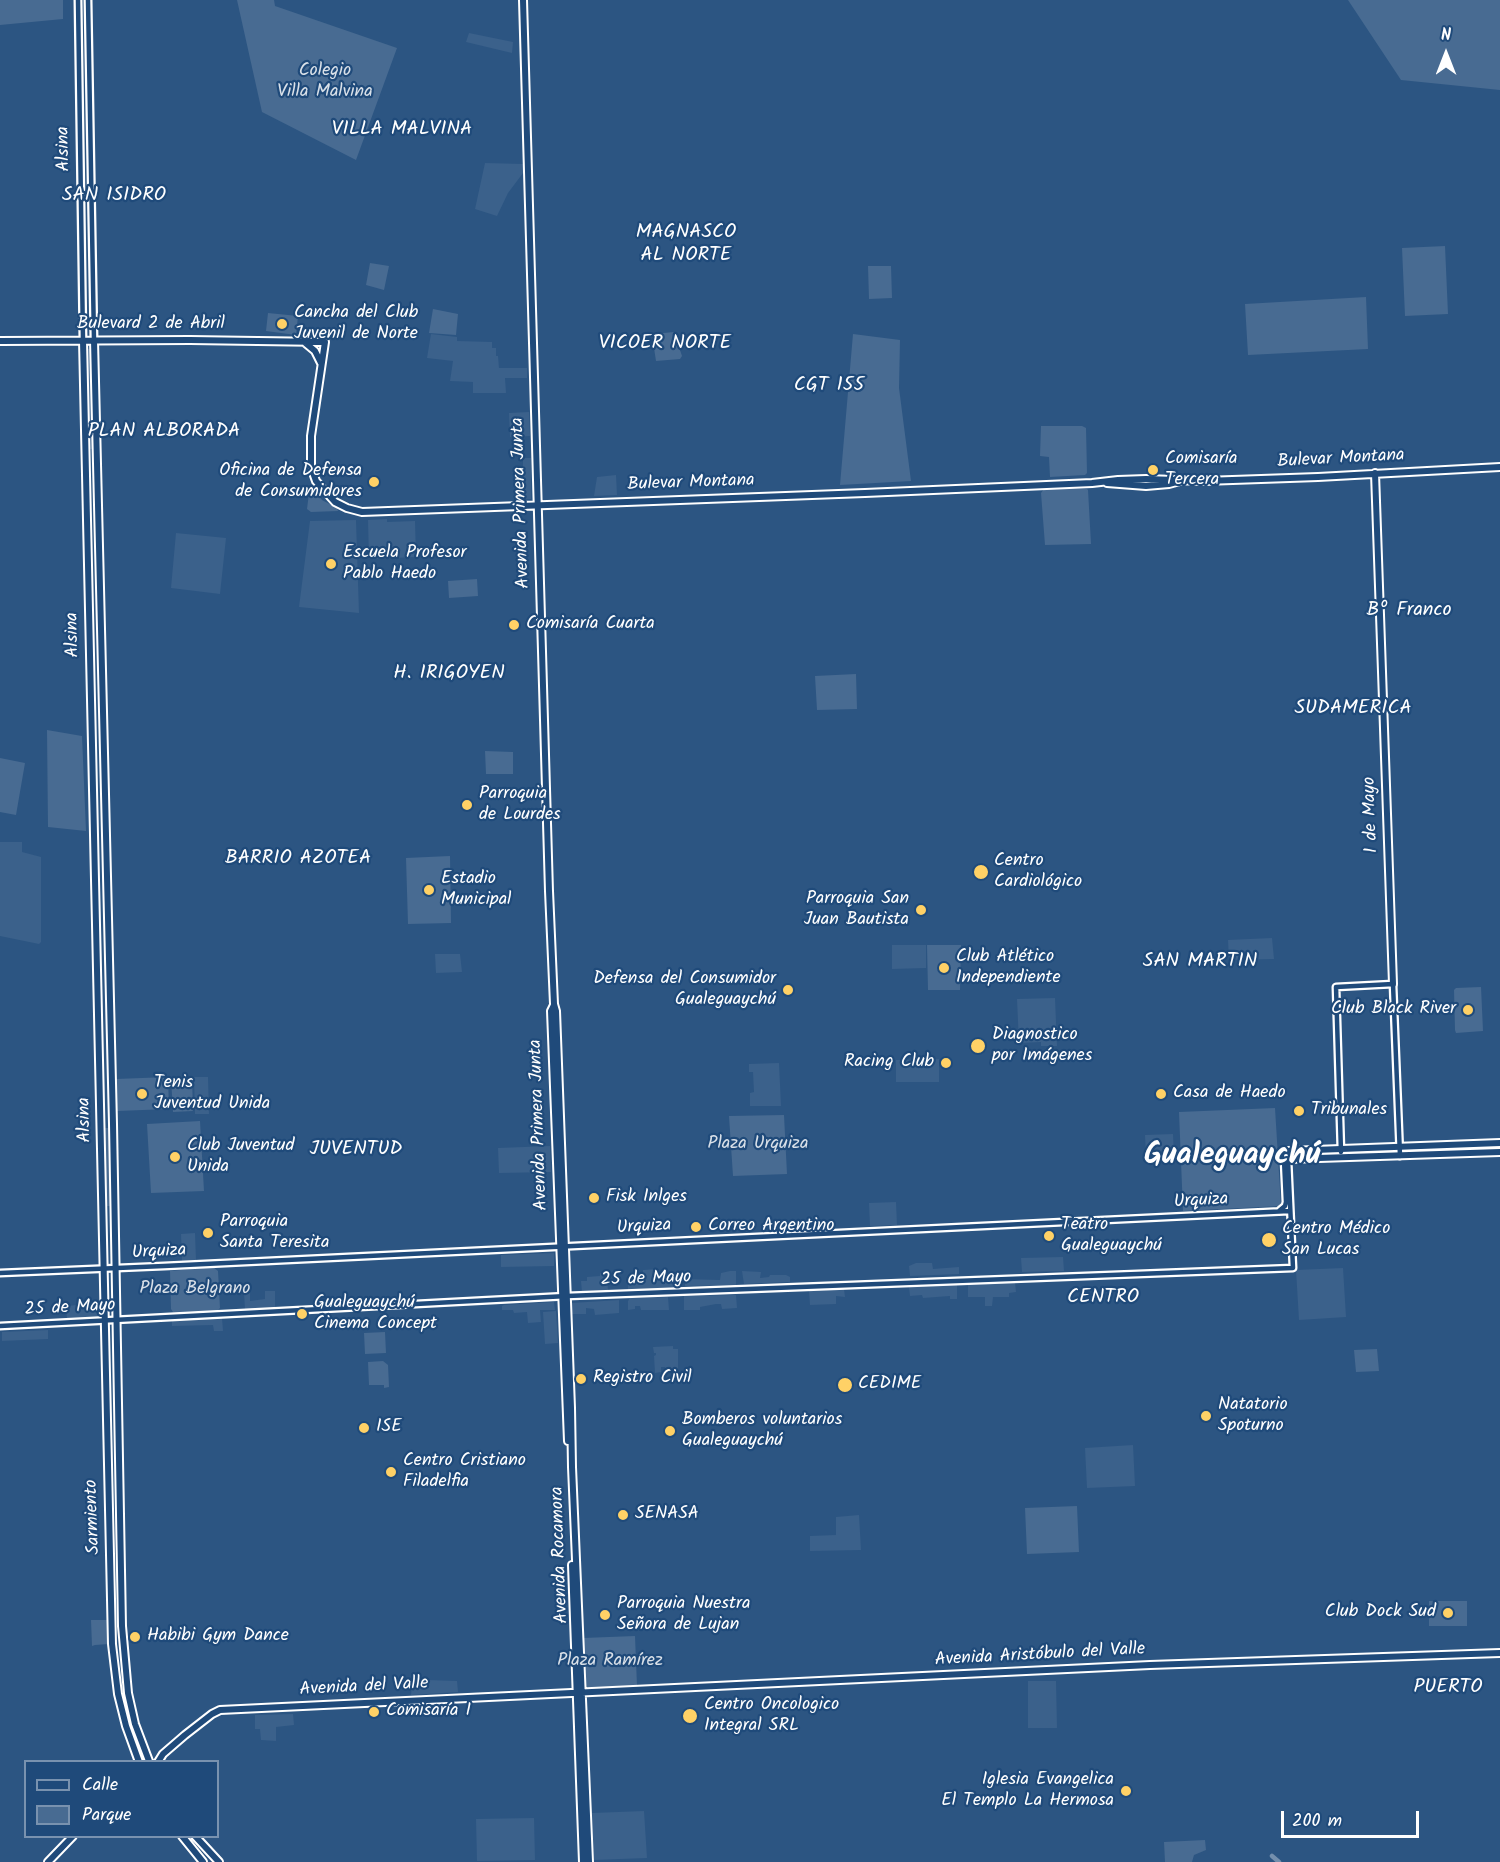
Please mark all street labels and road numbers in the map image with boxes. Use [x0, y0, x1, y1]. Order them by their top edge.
street label: Alsina [54, 126, 76, 172]
street label: Bulevard 2 de Abril [77, 314, 225, 336]
street label: Avenida Primera Junta [508, 417, 536, 589]
street label: Bulevar Montana [1277, 446, 1405, 474]
street label: Bulevar Montana [627, 471, 755, 497]
street label: Alsina [63, 612, 85, 658]
street label: 1 de Mayo [1360, 776, 1384, 854]
street label: Avenida Primera Junta [526, 1039, 554, 1211]
street label: Alsina [75, 1097, 97, 1143]
street label: Urquiza [1173, 1190, 1229, 1214]
street label: Urquiza [616, 1216, 672, 1240]
street label: Urquiza [131, 1241, 187, 1265]
street label: 25 de Mayo [600, 1268, 692, 1292]
street label: 25 de Mayo [24, 1296, 116, 1322]
street label: Sarmiento [82, 1479, 106, 1555]
street label: Avenida Rocamora [548, 1486, 574, 1624]
street label: Avenida Aristóbulo del Valle [934, 1640, 1146, 1672]
street label: Avenida del Valle [299, 1674, 429, 1702]

